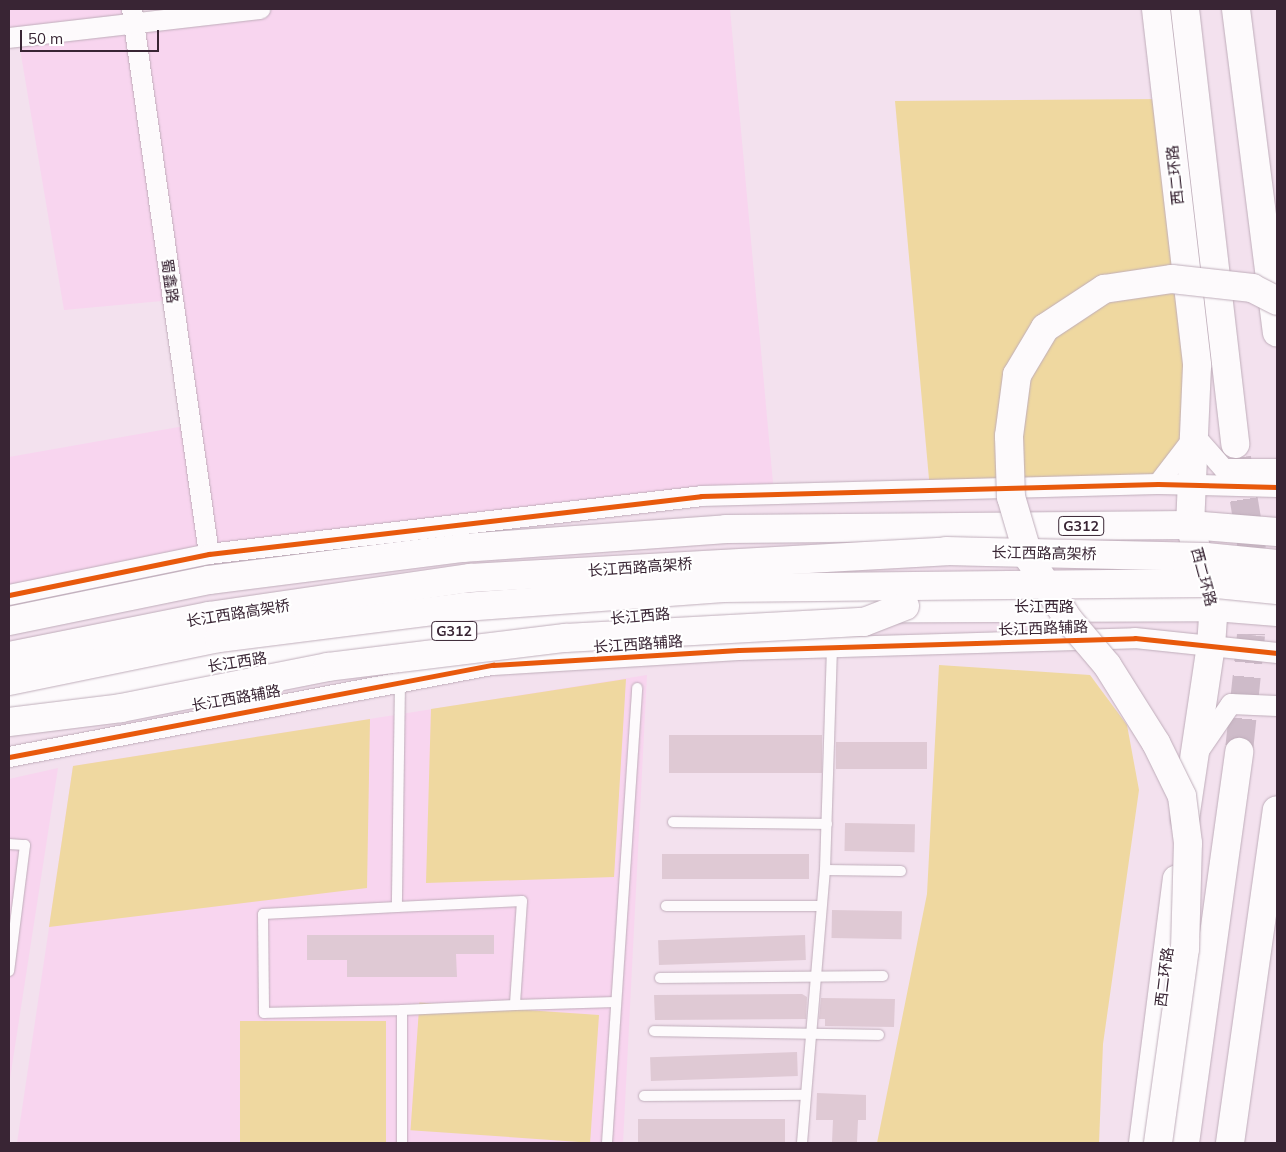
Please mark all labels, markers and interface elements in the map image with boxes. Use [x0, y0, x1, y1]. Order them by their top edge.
scale bar [22, 20, 161, 52]
text: 50 m [28, 29, 63, 48]
street label: 西二环路 [1163, 144, 1187, 206]
street label: 蜀鑫路 [158, 257, 182, 305]
road number: G312 [1057, 514, 1105, 538]
street label: 长江西路高架桥 [991, 543, 1097, 563]
street label: 西二环路 [1188, 546, 1220, 608]
street label: 长江西路高架桥 [587, 554, 693, 580]
street label: 长江西路高架桥 [185, 596, 291, 630]
street label: 长江西路 [1014, 598, 1074, 616]
street label: 长江西路 [609, 604, 671, 628]
street label: 长江西路辅路 [998, 617, 1088, 639]
road number: G312 [430, 620, 478, 642]
street label: 长江西路辅路 [592, 632, 684, 656]
street label: 长江西路 [206, 648, 268, 676]
street label: 长江西路辅路 [190, 681, 282, 715]
street label: 西二环路 [1151, 946, 1177, 1008]

